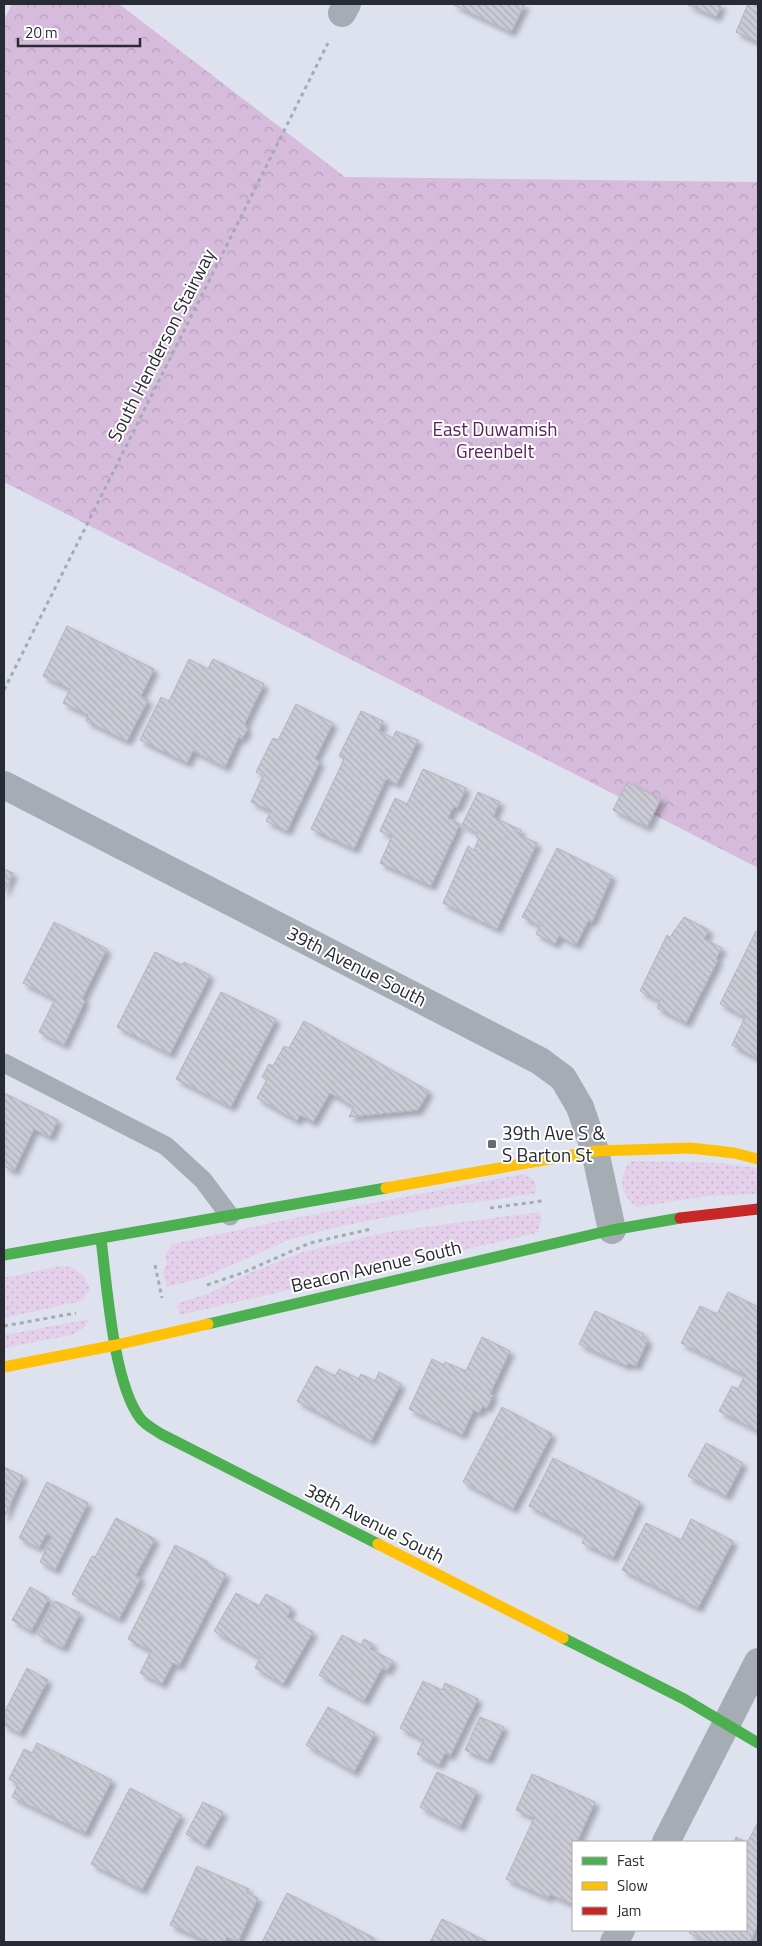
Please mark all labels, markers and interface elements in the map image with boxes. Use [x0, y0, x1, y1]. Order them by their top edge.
scale bar [18, 15, 140, 47]
text: 20 m [25, 21, 58, 44]
street label: South Henderson Stairway [99, 243, 222, 446]
park label: East Duwamish Greenbelt [432, 414, 558, 465]
street label: 39th Avenue South [282, 918, 432, 1013]
place label: 39th Ave S & S Barton St [502, 1118, 606, 1169]
marker: 39th Ave S & S Barton St [486, 1138, 498, 1150]
street label: Beacon Avenue South [288, 1232, 464, 1299]
street label: 38th Avenue South [300, 1475, 450, 1570]
legend [572, 1841, 747, 1931]
text: Fast [617, 1849, 645, 1872]
text: Slow [617, 1874, 648, 1897]
text: Jam [617, 1899, 641, 1922]

